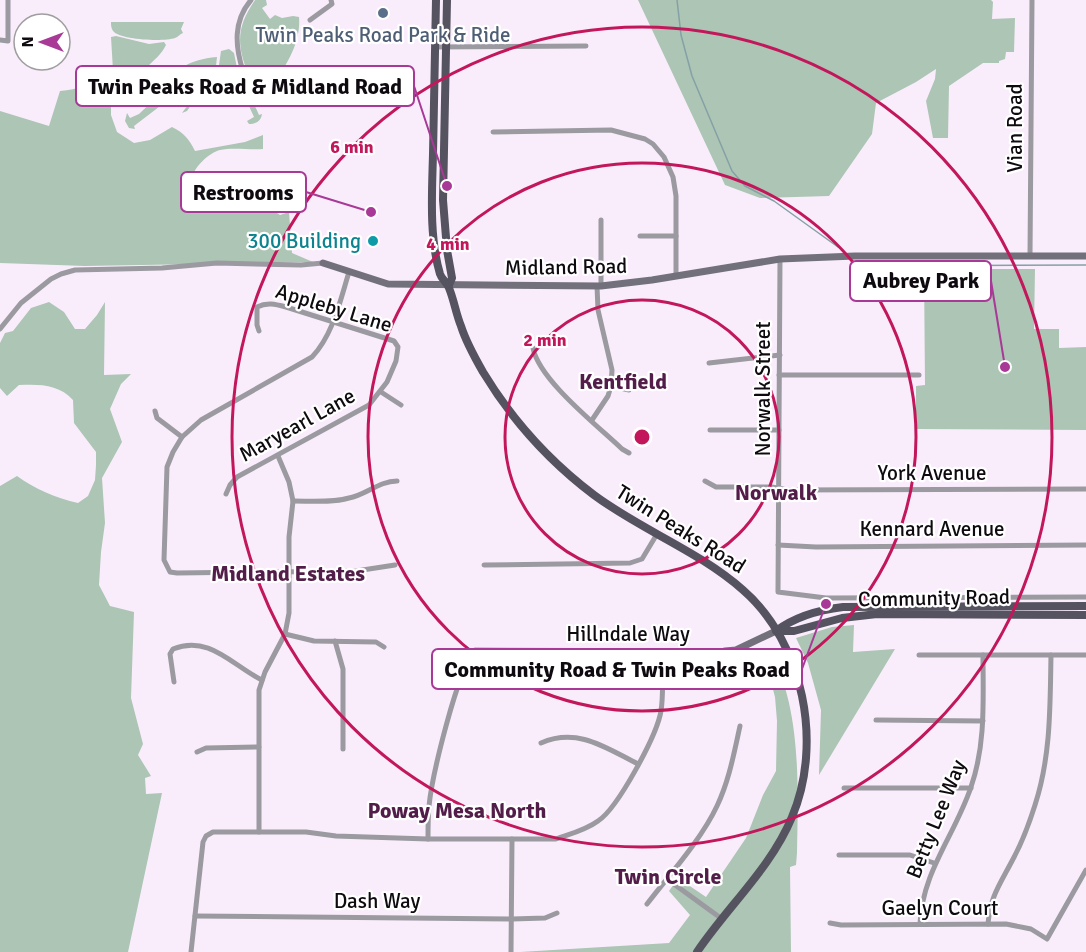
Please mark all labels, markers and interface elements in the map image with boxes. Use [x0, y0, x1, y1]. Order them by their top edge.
marker: Twin Peaks Road Park & Ride [376, 6, 390, 20]
north arrow [12, 12, 72, 72]
place label: Twin Peaks Road Park & Ride [255, 22, 511, 48]
text: N [18, 36, 38, 48]
callout: Twin Peaks Road & Midland Road [76, 66, 414, 106]
text: Twin Peaks Road & Midland Road [88, 73, 402, 100]
street label: Vian Road [1002, 83, 1028, 173]
text: 6 min [330, 136, 374, 158]
callout: Restrooms [181, 172, 306, 212]
text: Restrooms [192, 179, 294, 206]
place label: 300 Building [247, 228, 361, 254]
text: 4 min [426, 233, 470, 255]
marker: 300 Building [366, 234, 380, 248]
street label: Midland Road [504, 253, 628, 281]
callout: Aubrey Park [850, 261, 991, 301]
text: Aubrey Park [863, 267, 980, 294]
street label: Appleby Lane [273, 278, 395, 338]
street label: Norwalk Street [750, 321, 776, 457]
text: 2 min [523, 329, 567, 351]
district label: Kentfield [579, 368, 667, 395]
street label: Maryearl Lane [235, 382, 359, 468]
centre of rings [632, 427, 652, 447]
street label: York Avenue [878, 460, 986, 486]
street label: Twin Peaks Road [611, 479, 751, 579]
district label: Norwalk [735, 479, 818, 506]
street label: Kennard Avenue [859, 516, 1005, 542]
district label: Midland Estates [211, 560, 365, 587]
street label: Community Road [858, 584, 1010, 612]
street label: Hillndale Way [566, 621, 690, 647]
callout: Community Road & Twin Peaks Road [432, 649, 802, 689]
text: Community Road & Twin Peaks Road [444, 656, 790, 683]
street label: Betty Lee Way [900, 756, 972, 882]
district label: Poway Mesa North [368, 797, 546, 824]
district label: Twin Circle [615, 863, 721, 890]
street label: Dash Way [334, 888, 420, 914]
street label: Gaelyn Court [882, 895, 998, 921]

